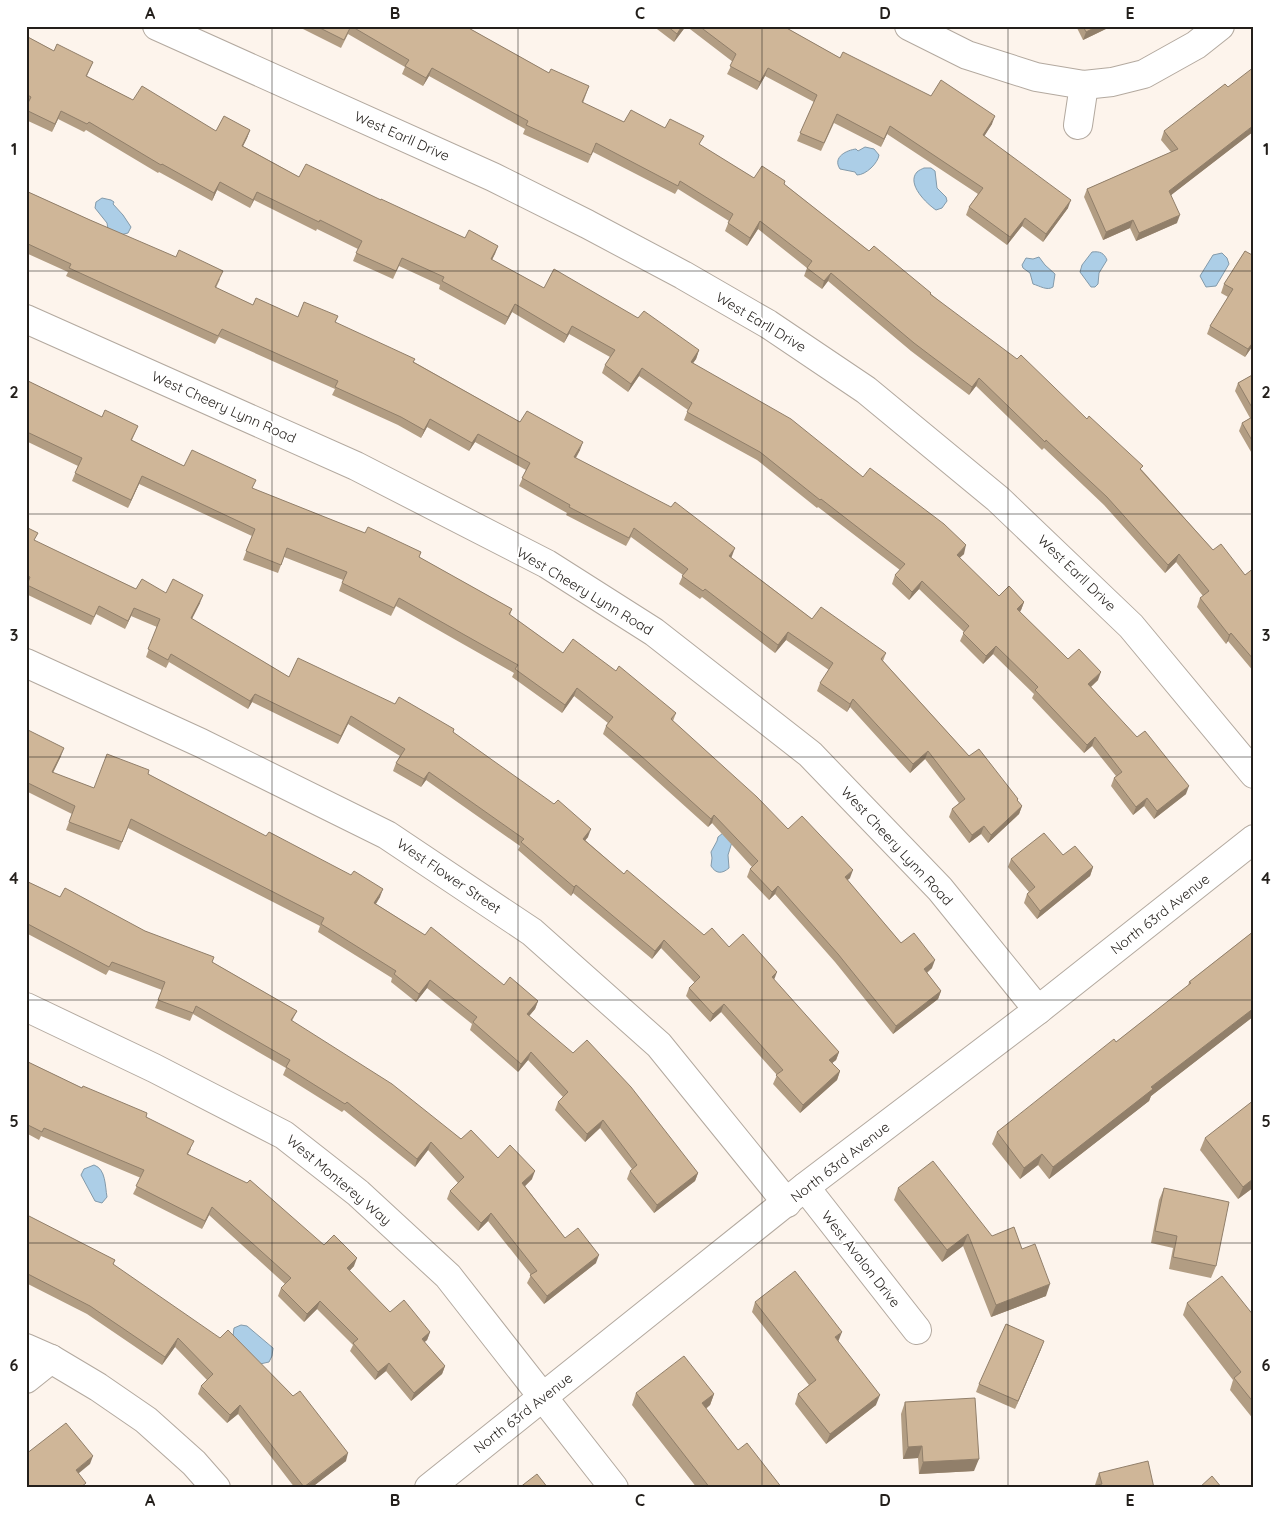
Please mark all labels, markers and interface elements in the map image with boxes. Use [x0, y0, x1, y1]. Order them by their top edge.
text: A [145, 3, 156, 23]
text: B [390, 3, 400, 23]
text: C [635, 3, 645, 23]
text: D [879, 3, 891, 23]
text: E [1125, 3, 1135, 23]
street label: West Earll Drive [352, 107, 452, 165]
text: 1 [11, 139, 17, 159]
text: 1 [1263, 139, 1269, 159]
street label: West Earll Drive [713, 288, 809, 356]
street label: West Cheery Lynn Road [149, 367, 299, 447]
text: 2 [9, 382, 19, 402]
text: 2 [1261, 382, 1271, 402]
street label: West Earll Drive [1034, 531, 1120, 615]
street label: West Cheery Lynn Road [513, 543, 657, 639]
text: 3 [10, 625, 18, 645]
text: 3 [1262, 625, 1270, 645]
street label: West Cheery Lynn Road [837, 783, 957, 909]
street label: West Flower Street [394, 835, 505, 918]
text: 4 [9, 868, 19, 888]
text: 4 [1261, 868, 1271, 888]
street label: North 63rd Avenue [1107, 870, 1213, 958]
text: 5 [9, 1111, 19, 1131]
text: 5 [1261, 1111, 1271, 1131]
street label: North 63rd Avenue [787, 1118, 893, 1206]
street label: West Monterey Way [283, 1131, 395, 1229]
street label: West Avalon Drive [818, 1207, 904, 1311]
text: 6 [10, 1355, 19, 1375]
text: 6 [1262, 1355, 1271, 1375]
street label: North 63rd Avenue [470, 1369, 576, 1457]
text: A [145, 1490, 156, 1510]
text: B [390, 1490, 400, 1510]
text: C [635, 1490, 645, 1510]
text: D [879, 1490, 891, 1510]
text: E [1125, 1490, 1135, 1510]

